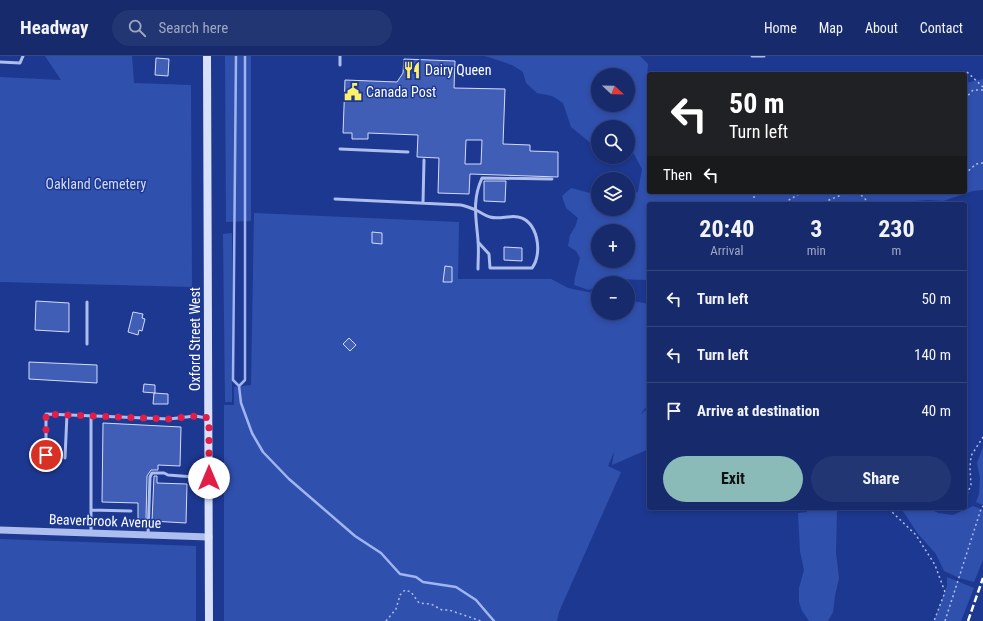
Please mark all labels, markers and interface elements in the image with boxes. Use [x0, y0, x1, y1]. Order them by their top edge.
search box [112, 10, 392, 46]
text: Headway [20, 16, 88, 39]
icon: search [126, 17, 148, 39]
text: Search here [158, 19, 228, 37]
text: Home [764, 20, 797, 36]
text: Map [819, 20, 843, 36]
text: About [865, 20, 898, 36]
text: Contact [920, 20, 963, 36]
restaurant icon: Dairy Queen [402, 60, 422, 80]
place label: Dairy Queen [425, 62, 491, 78]
north arrow [591, 68, 635, 112]
map controls [591, 68, 635, 320]
public building icon: Canada Post [343, 82, 363, 102]
place label: Canada Post [366, 84, 436, 100]
text: 50 m [729, 87, 785, 120]
icon: left [663, 88, 715, 140]
button: search [591, 120, 635, 164]
text: Turn left [729, 121, 788, 142]
icon: left [700, 164, 722, 186]
text: Then [663, 166, 692, 184]
button: layers [591, 172, 635, 216]
park label: Oakland Cemetery [46, 176, 147, 192]
text: 20:40 [699, 215, 754, 243]
text: 3 [810, 215, 822, 243]
text: 230 [878, 215, 915, 243]
button: + [591, 224, 635, 268]
text: Arrival [710, 243, 743, 258]
text: min [807, 243, 826, 258]
text: m [892, 243, 901, 258]
button: − [591, 276, 635, 320]
street label: Oxford Street West [187, 287, 203, 391]
icon: left [663, 288, 685, 310]
text: Turn left [697, 290, 748, 308]
text: 50 m [921, 290, 951, 308]
icon: left [663, 344, 685, 366]
text: Turn left [697, 346, 748, 364]
text: 140 m [914, 346, 951, 364]
icon: arrive [663, 400, 685, 422]
text: Arrive at destination [697, 402, 820, 420]
text: 40 m [921, 402, 951, 420]
pin [29, 438, 63, 472]
icon: arrive [35, 444, 57, 466]
button: Exit [663, 456, 803, 502]
button: Share [811, 456, 951, 502]
position arrow [188, 457, 230, 499]
street label: Beaverbrook Avenue [49, 511, 162, 531]

